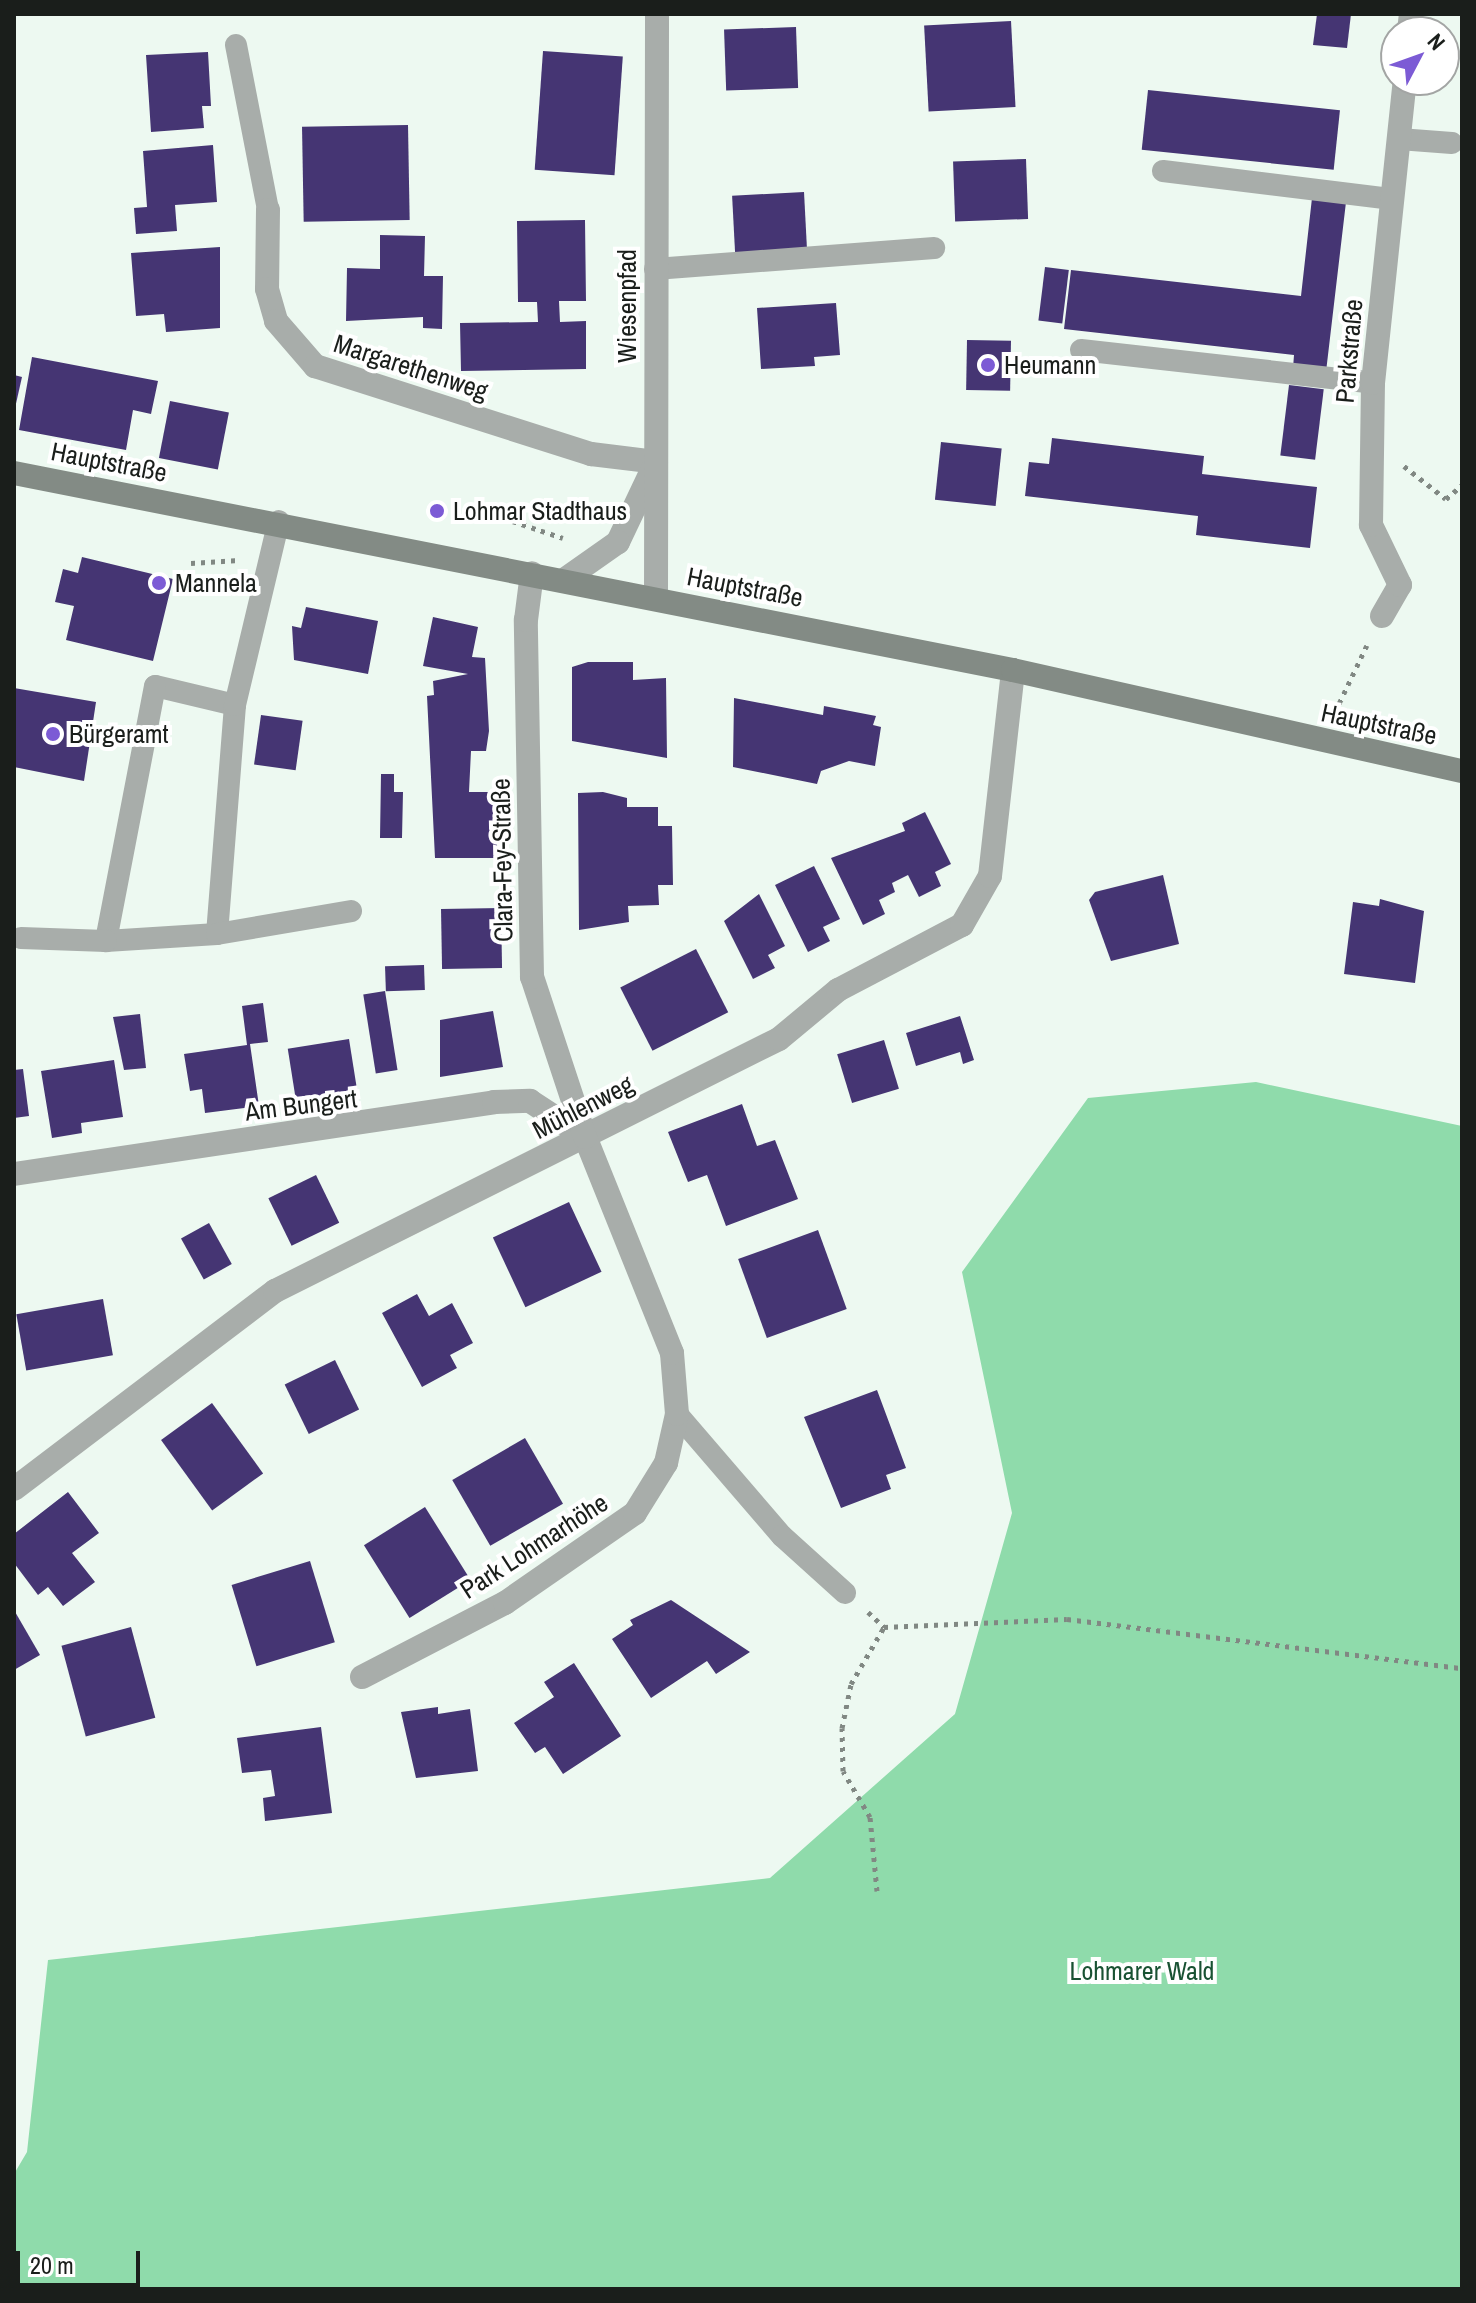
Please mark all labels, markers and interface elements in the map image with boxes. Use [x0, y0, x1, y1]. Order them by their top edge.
north arrow [1380, 16, 1460, 96]
text: N [1421, 27, 1452, 56]
street label: Wiesenpfad [611, 249, 643, 363]
street label: Parkstraße [1329, 298, 1369, 404]
street label: Margarethenweg [330, 327, 492, 407]
place label: Heumann [1004, 349, 1096, 381]
marker: Heumann [979, 356, 997, 374]
street label: Hauptstraße [48, 435, 170, 489]
place label: Lohmar Stadthaus [453, 495, 627, 527]
marker: Lohmar Stadthaus [428, 502, 446, 520]
street label: Hauptstraße [684, 560, 806, 614]
place label: Mannela [175, 567, 257, 599]
marker: Mannela [150, 574, 168, 592]
street label: Hauptstraße [1318, 697, 1440, 751]
place label: Bürgeramt [69, 718, 169, 750]
marker: Bürgeramt [44, 725, 62, 743]
street label: Clara-Fey-Straße [485, 778, 519, 942]
street label: Mühlenweg [527, 1068, 639, 1146]
street label: Am Bungert [243, 1083, 359, 1127]
street label: Park Lohmarhöhe [454, 1487, 614, 1605]
park label: Lohmarer Wald [1070, 1955, 1214, 1987]
scale bar [20, 2235, 144, 2285]
text: 20 m [30, 2249, 74, 2281]

